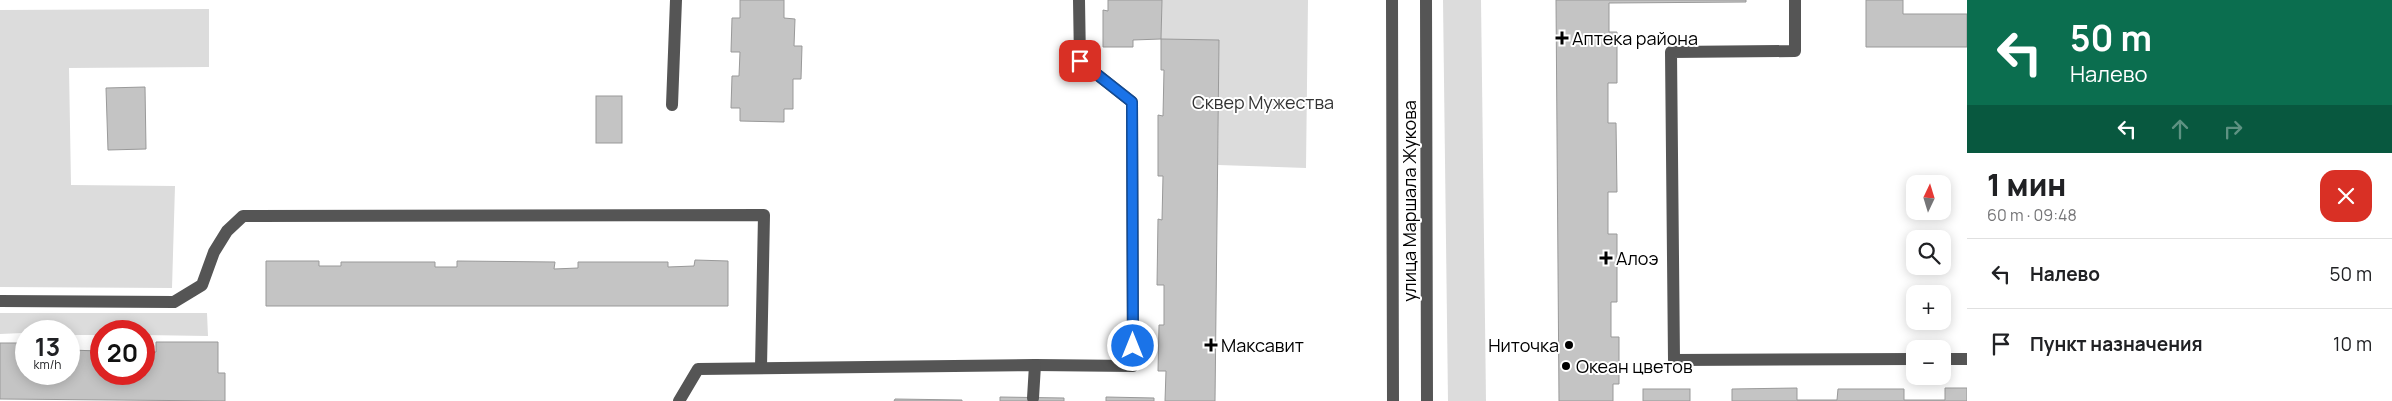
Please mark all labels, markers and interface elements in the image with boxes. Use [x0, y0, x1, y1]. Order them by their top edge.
text: 50 m [2070, 14, 2152, 62]
icon: left [1987, 20, 2052, 85]
place label: Аптека района [1572, 26, 1698, 50]
marker: Аптека района [1556, 32, 1568, 44]
pin [1059, 40, 1101, 82]
icon: arrive [1066, 47, 1094, 75]
text: Налево [2070, 59, 2148, 89]
park label: Сквер Мужества [1192, 90, 1334, 114]
street label: улица Маршала Жукова [1397, 100, 1421, 302]
icon: left [2113, 115, 2141, 143]
icon: ahead [2166, 115, 2194, 143]
icon: right [2219, 115, 2247, 143]
text: 1 мин [1987, 164, 2066, 205]
button: close [2320, 170, 2372, 222]
north arrow [1906, 175, 1951, 220]
map controls [1906, 175, 1951, 385]
text: 60 m · 09:48 [1987, 204, 2077, 226]
button: search [1906, 230, 1951, 275]
place label: Алоэ [1616, 246, 1658, 270]
marker: Алоэ [1600, 252, 1612, 264]
icon: left [1987, 260, 2015, 288]
text: Налево [2030, 261, 2100, 287]
text: 50 m [2330, 261, 2372, 287]
button: + [1906, 285, 1951, 330]
position arrow [1106, 319, 1158, 371]
speed limit sign: 20 [90, 320, 155, 385]
text: 13 [35, 329, 60, 364]
icon: arrive [1987, 330, 2015, 358]
text: Пункт назначения [2030, 331, 2203, 357]
text: 10 m [2333, 331, 2372, 357]
place label: Максавит [1221, 333, 1304, 357]
place label: Ниточка [1488, 333, 1559, 357]
marker: Максавит [1205, 339, 1217, 351]
marker: Ниточка [1563, 339, 1575, 351]
button: − [1906, 340, 1951, 385]
place label: Океан цветов [1576, 354, 1693, 378]
text: km/h [34, 356, 61, 373]
marker: Океан цветов [1560, 360, 1572, 372]

